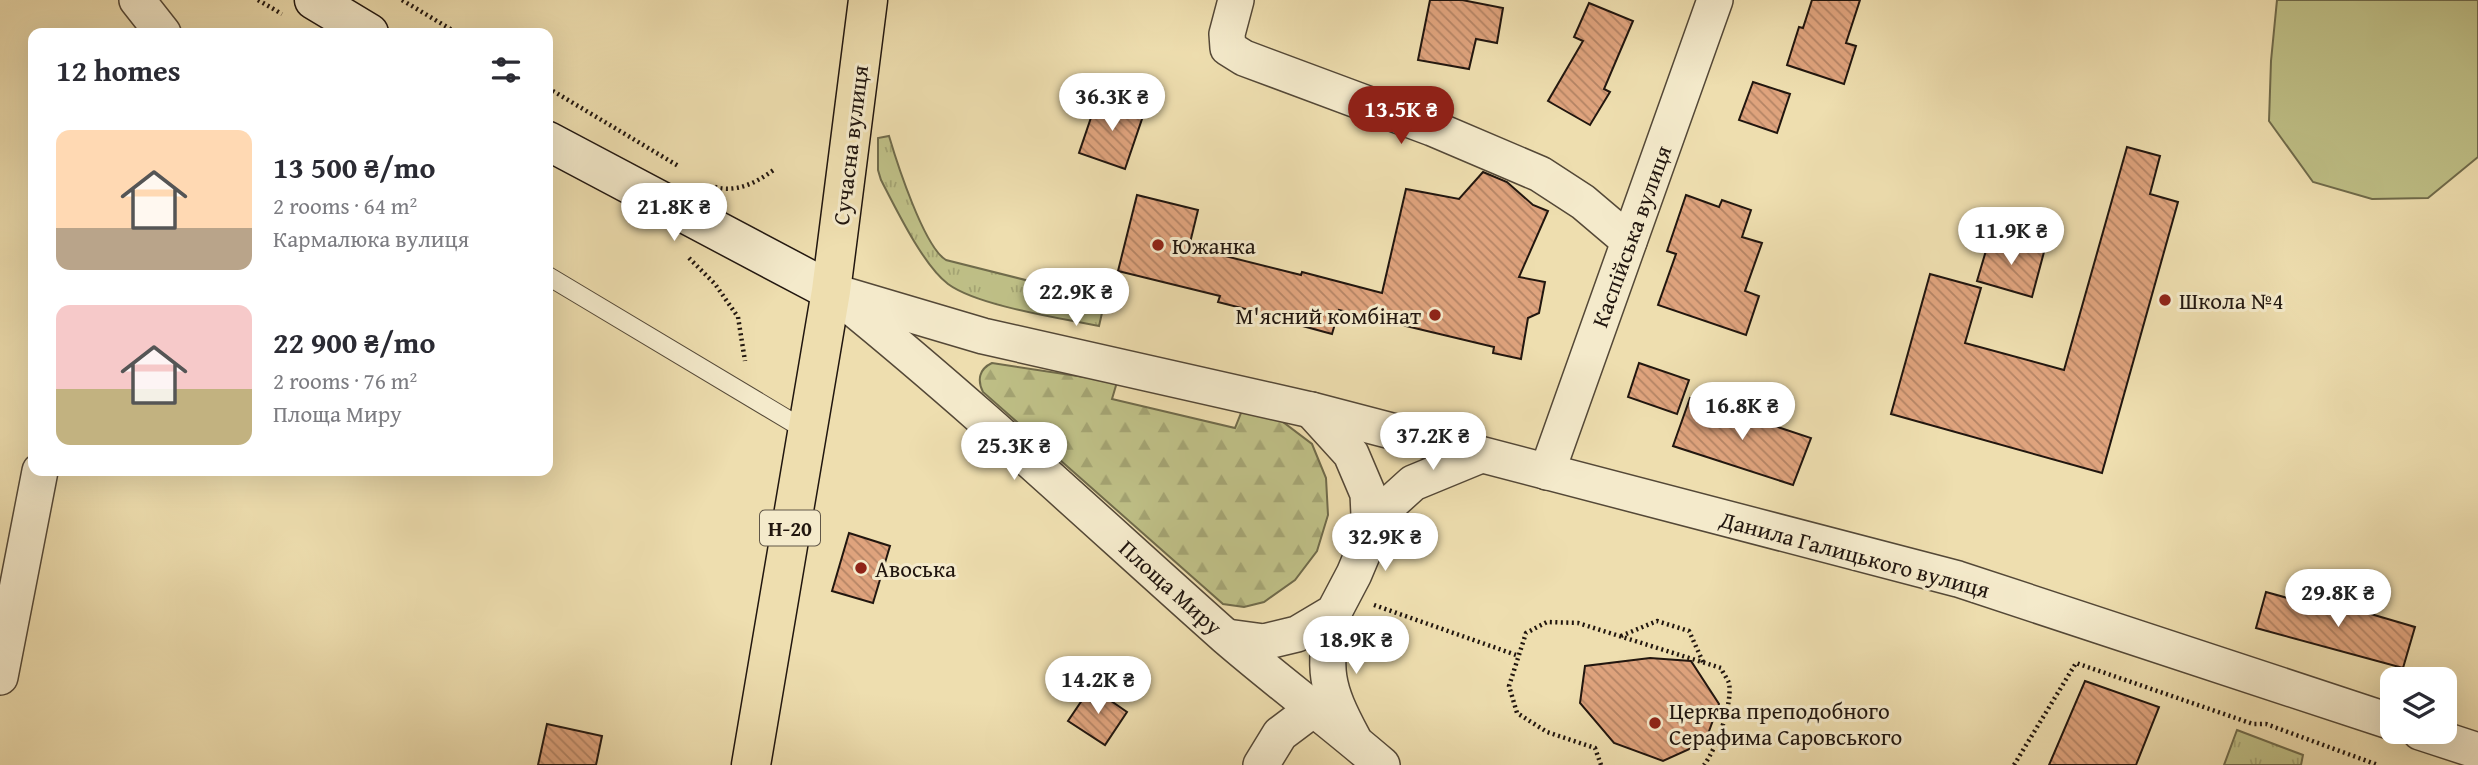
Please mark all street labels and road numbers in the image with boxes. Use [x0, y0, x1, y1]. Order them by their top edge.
street label: Сучасна вулиця [824, 63, 876, 227]
street label: Каспійська вулиця [1583, 140, 1679, 332]
street label: Данила Галицького вулиця [1715, 502, 1994, 606]
road number: Н-20 [760, 510, 820, 546]
street label: Площа Миру [1112, 532, 1230, 643]

